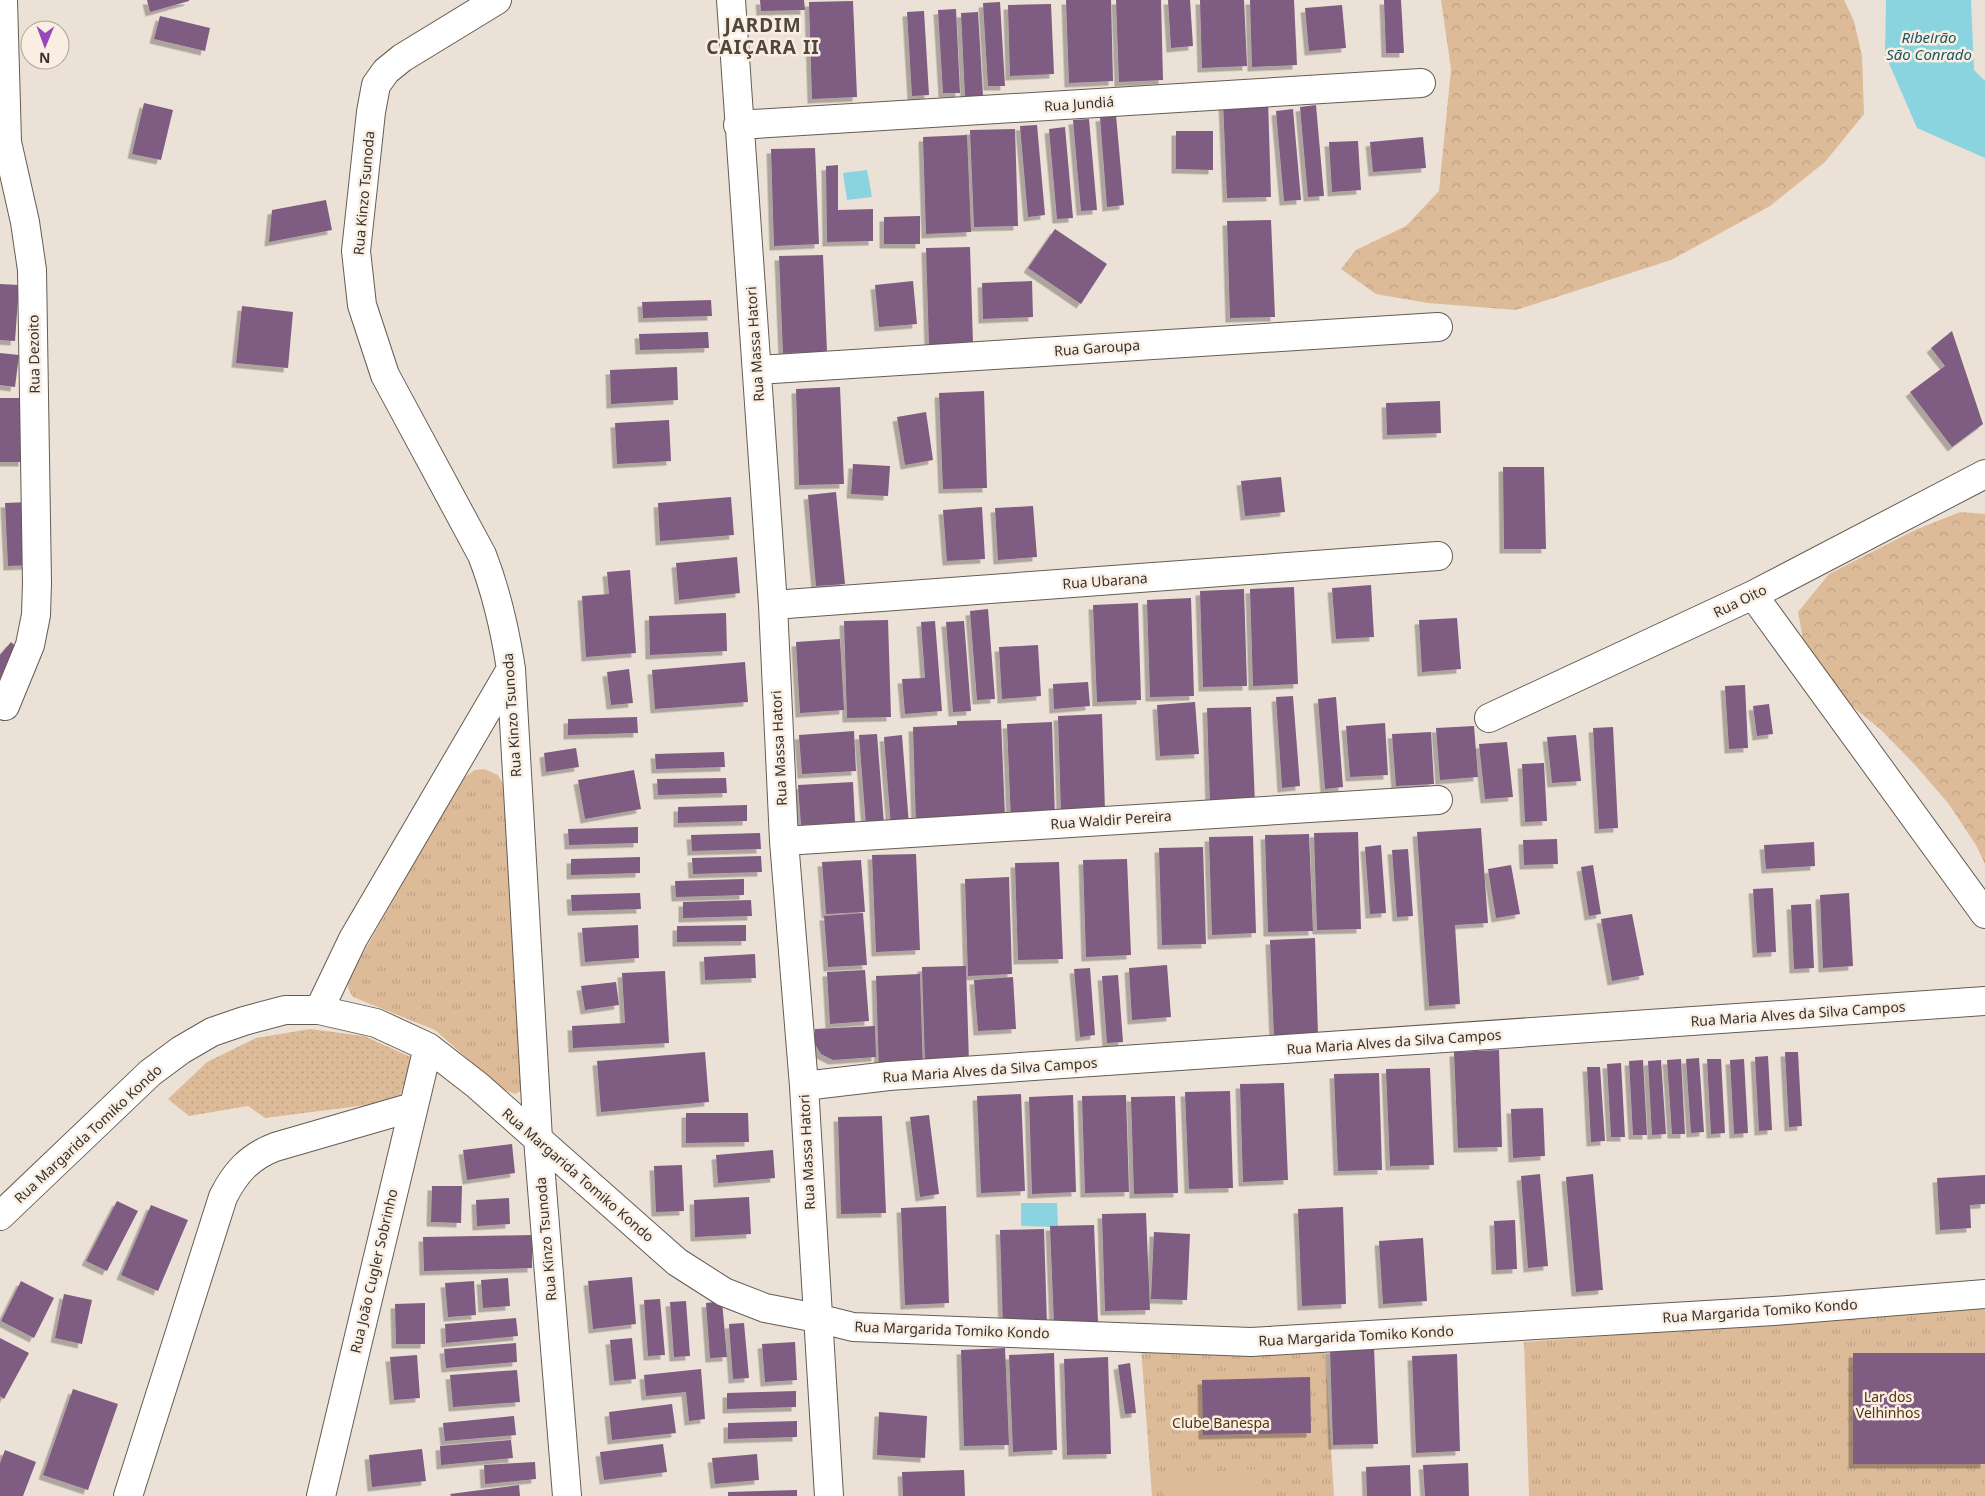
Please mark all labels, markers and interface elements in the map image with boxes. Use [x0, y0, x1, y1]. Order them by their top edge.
district label: JARDIM CAIÇARA II [706, 12, 820, 60]
north arrow [20, 20, 70, 70]
water label: Ribeirão São Conrado [1886, 27, 1972, 64]
text: N [39, 49, 51, 68]
street label: Rua Jundiá [1043, 92, 1115, 115]
street label: Rua Kinzo Tsunoda [349, 130, 378, 256]
street label: Rua Massa Hatori [741, 286, 768, 402]
street label: Rua Dezoito [23, 314, 44, 394]
street label: Rua Garoupa [1053, 335, 1141, 360]
street label: Rua Ubarana [1062, 568, 1148, 593]
street label: Rua Oito [1710, 580, 1770, 622]
street label: Rua Kinzo Tsunoda [498, 652, 525, 778]
street label: Rua Massa Hatori [766, 690, 791, 806]
street label: Rua Waldir Pereira [1050, 806, 1172, 833]
street label: Rua Maria Alves da Silva Campos [1690, 996, 1906, 1030]
street label: Rua Maria Alves da Silva Campos [1286, 1024, 1502, 1058]
street label: Rua Maria Alves da Silva Campos [882, 1052, 1098, 1086]
street label: Rua Margarida Tomiko Kondo [10, 1060, 166, 1207]
street label: Rua Massa Hatori [794, 1094, 819, 1210]
street label: Rua Margarida Tomiko Kondo [498, 1103, 658, 1246]
street label: Rua Kinzo Tsunoda [531, 1176, 560, 1302]
street label: Rua João Cugler Sobrinho [345, 1187, 402, 1355]
street label: Rua Margarida Tomiko Kondo [1662, 1294, 1858, 1327]
street label: Rua Margarida Tomiko Kondo [854, 1317, 1050, 1342]
street label: Rua Margarida Tomiko Kondo [1258, 1321, 1454, 1350]
park label: Lar dos Velhinhos [1856, 1387, 1920, 1422]
park label: Clube Banespa [1172, 1413, 1270, 1432]

